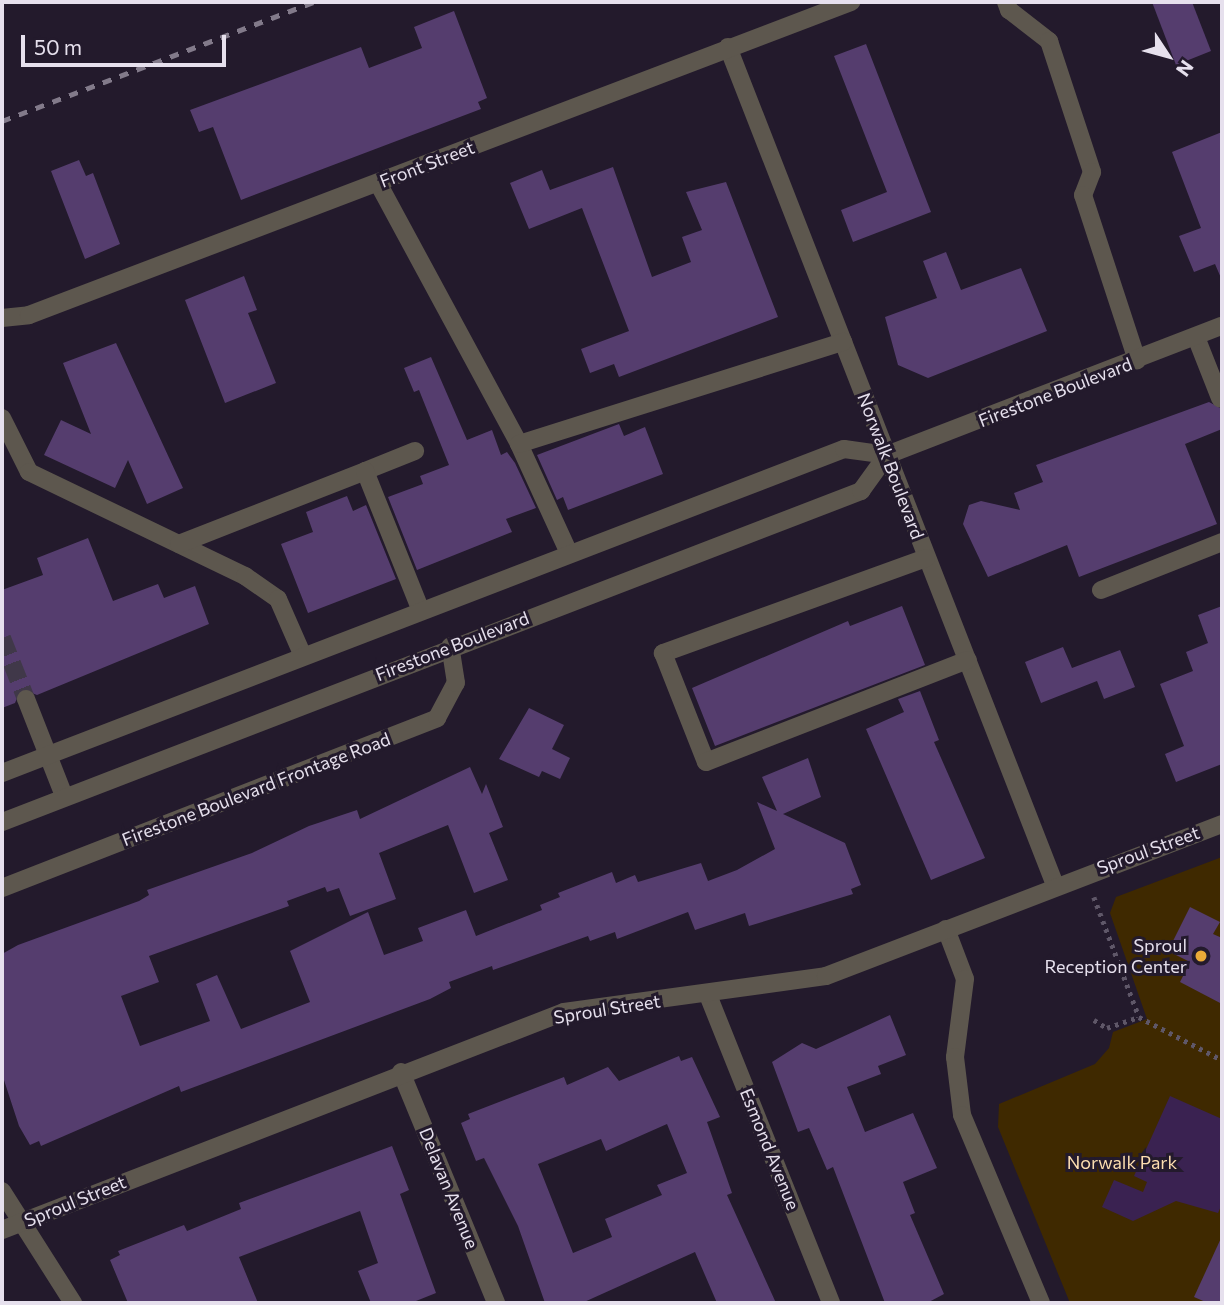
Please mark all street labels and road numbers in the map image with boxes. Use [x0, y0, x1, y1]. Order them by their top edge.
street label: Front Street [377, 136, 477, 192]
street label: Firestone Boulevard [975, 353, 1135, 431]
street label: Norwalk Boulevard [853, 390, 929, 542]
street label: Firestone Boulevard [372, 607, 532, 685]
street label: Firestone Boulevard Frontage Road [119, 728, 393, 850]
street label: Sproul Street [1094, 821, 1202, 879]
street label: Sproul Street [552, 990, 662, 1028]
street label: Esmond Avenue [736, 1085, 804, 1213]
street label: Delavan Avenue [415, 1124, 483, 1252]
street label: Sproul Street [21, 1171, 129, 1231]

